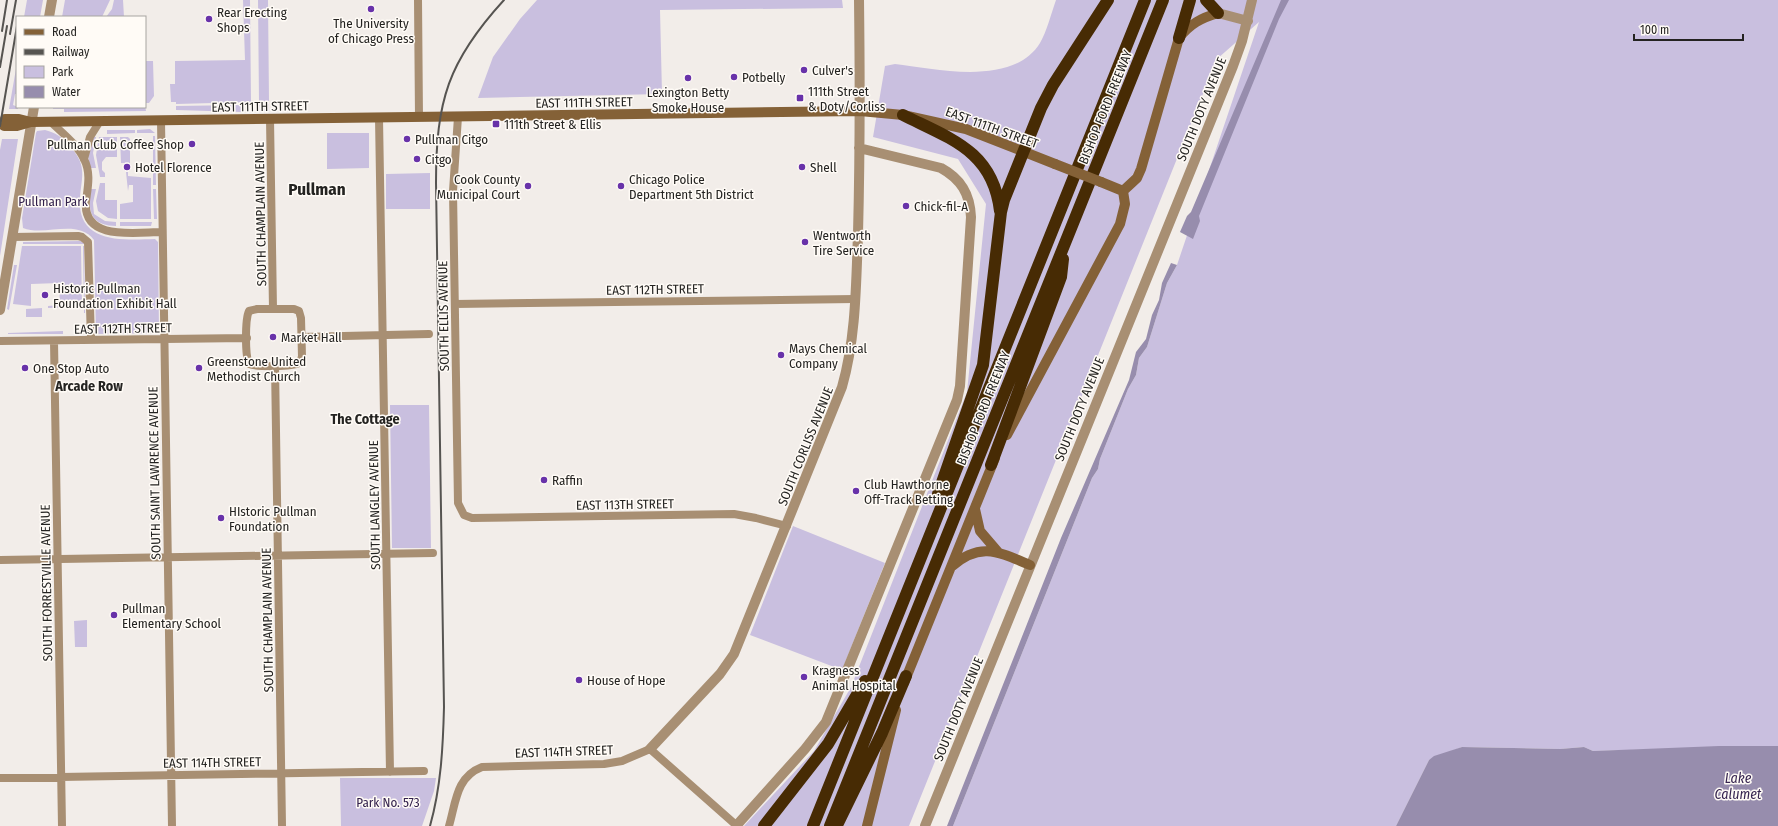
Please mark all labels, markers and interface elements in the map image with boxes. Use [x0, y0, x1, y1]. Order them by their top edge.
marker: The University of Chicago Press [366, 4, 376, 14]
place label: Rear Erecting Shops [217, 5, 288, 35]
marker: Rear Erecting Shops [204, 14, 214, 24]
legend [16, 16, 146, 108]
place label: The University of Chicago Press [328, 16, 414, 46]
scale bar [1634, 16, 1743, 42]
text: 100 m [1640, 23, 1669, 37]
text: Road [52, 25, 77, 39]
text: Railway [52, 45, 90, 59]
street label: BISHOP FORD FREEWAY [1076, 48, 1135, 166]
street label: SOUTH DOTY AVENUE [1174, 55, 1229, 163]
place label: Culver's [812, 63, 854, 78]
text: Park [52, 65, 74, 79]
marker: Culver's [799, 65, 809, 75]
place label: Potbelly [742, 70, 786, 85]
marker: Potbelly [729, 72, 739, 82]
marker: Lexington Betty Smoke House [683, 73, 693, 83]
place label: 111th Street & Doty/Corliss [808, 84, 886, 114]
text: Water [52, 85, 81, 99]
place label: Lexington Betty Smoke House [647, 85, 729, 115]
marker: 111th Street & Doty/Corliss [795, 93, 805, 103]
street label: EAST 111TH STREET [535, 94, 633, 111]
street label: EAST 111TH STREET [211, 98, 309, 115]
street label: EAST 111TH STREET [943, 104, 1040, 151]
place label: 111th Street & Ellis [504, 117, 602, 132]
marker: 111th Street & Ellis [491, 119, 501, 129]
place label: Pullman Citgo [415, 132, 488, 147]
marker: Pullman Citgo [402, 134, 412, 144]
place label: Pullman Club Coffee Shop [47, 137, 184, 152]
marker: Pullman Club Coffee Shop [187, 139, 197, 149]
street label: SOUTH CHAMPLAIN AVENUE [252, 142, 269, 286]
place label: Citgo [425, 152, 452, 167]
marker: Citgo [412, 154, 422, 164]
place label: Hotel Florence [135, 160, 212, 175]
place label: Shell [810, 160, 837, 175]
marker: Hotel Florence [122, 162, 132, 172]
marker: Shell [797, 162, 807, 172]
place label: Cook County Municipal Court [437, 172, 521, 202]
place label: Chicago Police Department 5th District [629, 172, 755, 202]
district label: Pullman [288, 179, 346, 200]
marker: Cook County Municipal Court [523, 181, 533, 191]
marker: Chicago Police Department 5th District [616, 181, 626, 191]
park label: Pullman Park [18, 194, 89, 209]
place label: Chick-fil-A [914, 199, 968, 214]
marker: Chick-fil-A [901, 201, 911, 211]
place label: Wentworth Tire Service [813, 228, 874, 258]
marker: Wentworth Tire Service [800, 237, 810, 247]
street label: SOUTH ELLIS AVENUE [435, 261, 452, 371]
place label: Historic Pullman Foundation Exhibit Hall [53, 281, 177, 311]
street label: EAST 112TH STREET [606, 281, 704, 298]
marker: Historic Pullman Foundation Exhibit Hall [40, 290, 50, 300]
street label: EAST 112TH STREET [74, 320, 172, 337]
place label: Market Hall [281, 330, 342, 345]
marker: Market Hall [268, 332, 278, 342]
place label: Mays Chemical Company [789, 341, 867, 371]
street label: BISHOP FORD FREEWAY [954, 349, 1013, 467]
marker: Mays Chemical Company [776, 350, 786, 360]
place label: Greenstone United Methodist Church [207, 354, 306, 384]
street label: SOUTH DOTY AVENUE [1052, 355, 1107, 463]
place label: One Stop Auto [33, 361, 109, 376]
marker: One Stop Auto [20, 363, 30, 373]
marker: Greenstone United Methodist Church [194, 363, 204, 373]
district label: Arcade Row [54, 378, 123, 395]
street label: SOUTH CORLISS AVENUE [775, 385, 836, 508]
street label: SOUTH SAINT LAWRENCE AVENUE [145, 386, 164, 560]
district label: The Cottage [330, 411, 400, 428]
street label: SOUTH LANGLEY AVENUE [366, 440, 383, 570]
place label: Raffin [552, 473, 583, 488]
marker: Raffin [539, 475, 549, 485]
place label: Club Hawthorne Off-Track Betting [864, 477, 954, 507]
marker: Club Hawthorne Off-Track Betting [851, 486, 861, 496]
street label: EAST 113TH STREET [576, 496, 674, 513]
street label: SOUTH FORRESTVILLE AVENUE [38, 504, 55, 662]
place label: HIstoric Pullman Foundation [229, 504, 317, 534]
marker: HIstoric Pullman Foundation [216, 513, 226, 523]
street label: SOUTH CHAMPLAIN AVENUE [259, 548, 276, 692]
place label: Pullman Elementary School [122, 601, 222, 631]
marker: Pullman Elementary School [109, 610, 119, 620]
street label: SOUTH DOTY AVENUE [931, 655, 986, 763]
place label: Kragness Animal Hospital [812, 663, 897, 693]
marker: Kragness Animal Hospital [799, 672, 809, 682]
place label: House of Hope [587, 673, 665, 688]
marker: House of Hope [574, 675, 584, 685]
street label: EAST 114TH STREET [515, 742, 613, 761]
street label: EAST 114TH STREET [163, 754, 261, 771]
water label: Lake Calumet [1715, 770, 1762, 803]
park label: Park No. 573 [356, 795, 420, 810]

